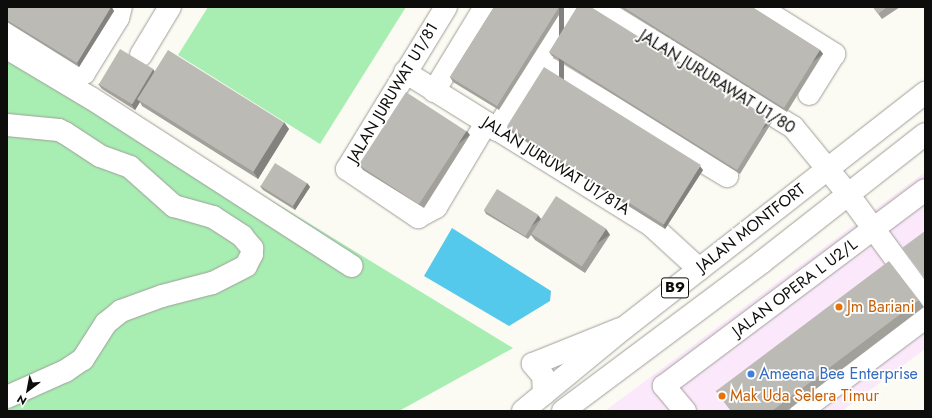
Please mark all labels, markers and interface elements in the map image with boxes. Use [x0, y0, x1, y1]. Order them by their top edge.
street label: JALAN JURUWAT U1/81 [344, 19, 442, 167]
street label: JALAN JURURAWAT U1/80 [635, 26, 799, 138]
street label: JALAN JURUWAT U1/81A [479, 113, 633, 219]
street label: JALAN MONTFORT [693, 180, 809, 276]
street label: JALAN OPERA L U2/L [729, 235, 861, 341]
road number: B9 [661, 275, 689, 301]
place label: Jm Bariani [847, 297, 915, 317]
marker: Jm Bariani [834, 302, 844, 312]
place label: Ameena Bee Enterprise [759, 364, 918, 384]
marker: Ameena Bee Enterprise [746, 369, 756, 379]
north arrow [8, 370, 48, 410]
place label: Mak Uda Selera Timur [730, 386, 879, 406]
text: N [14, 391, 30, 409]
marker: Mak Uda Selera Timur [717, 391, 727, 401]

